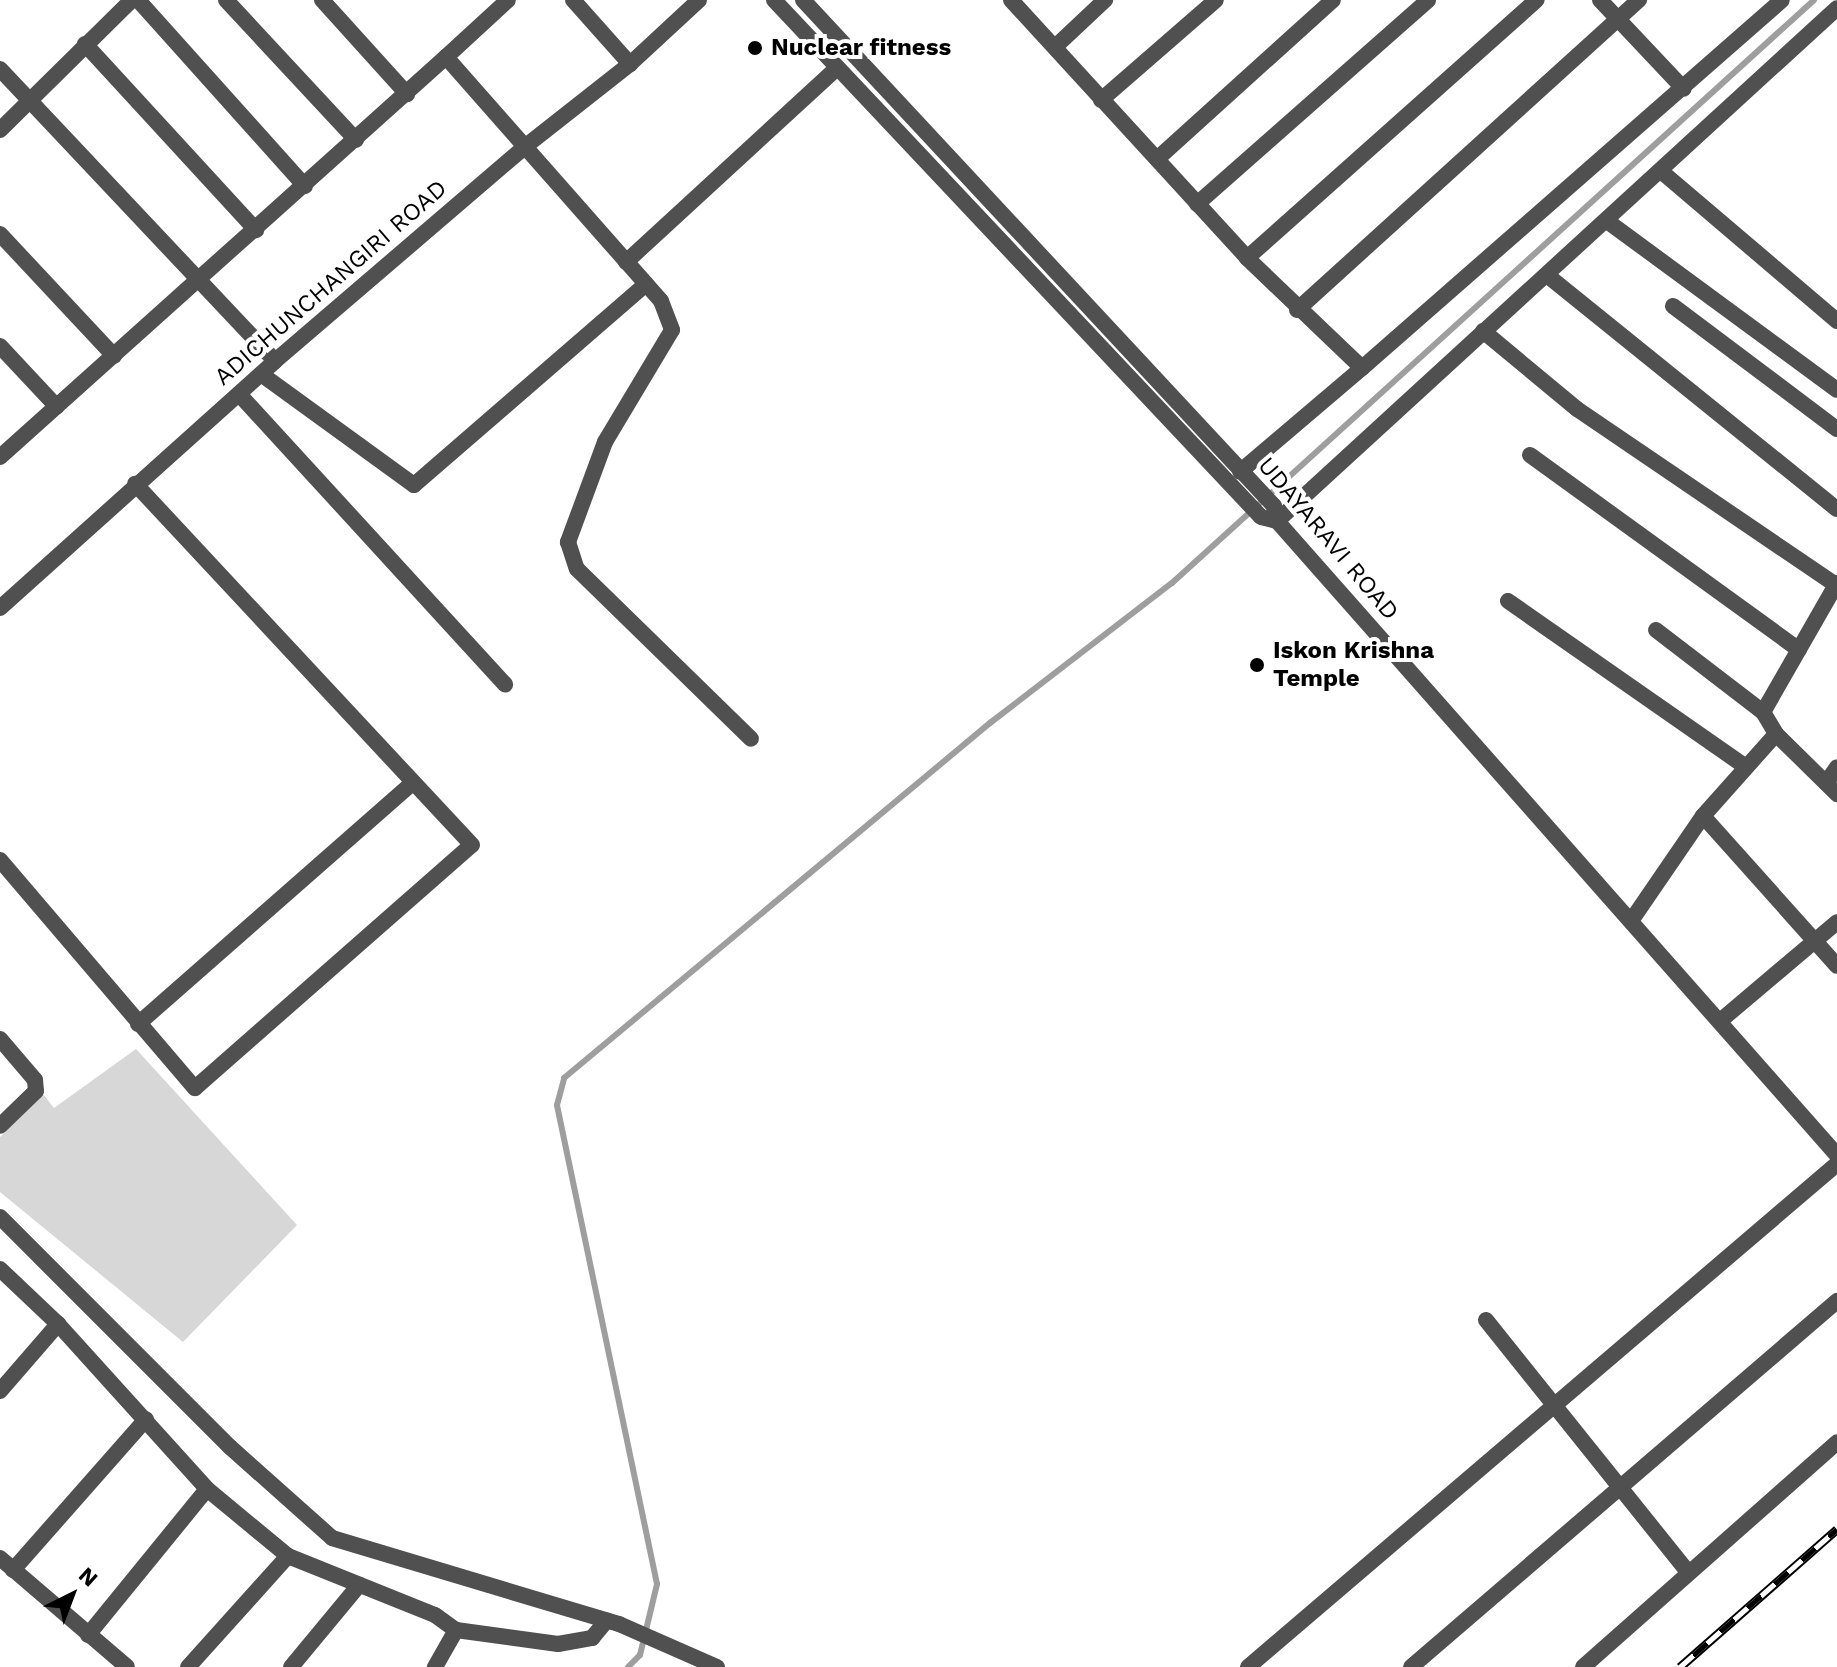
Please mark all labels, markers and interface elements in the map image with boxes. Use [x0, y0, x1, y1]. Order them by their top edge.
place label: Nuclear fitness [771, 34, 952, 62]
marker: Nuclear fitness [746, 39, 764, 57]
street label: ADICHUNCHANGIRI ROAD [209, 174, 453, 392]
street label: UDAYARAVI ROAD [1252, 452, 1404, 626]
place label: Iskon Krishna Temple [1273, 637, 1434, 693]
marker: Iskon Krishna Temple [1248, 656, 1266, 674]
north arrow [32, 1555, 112, 1635]
text: N [74, 1562, 103, 1592]

